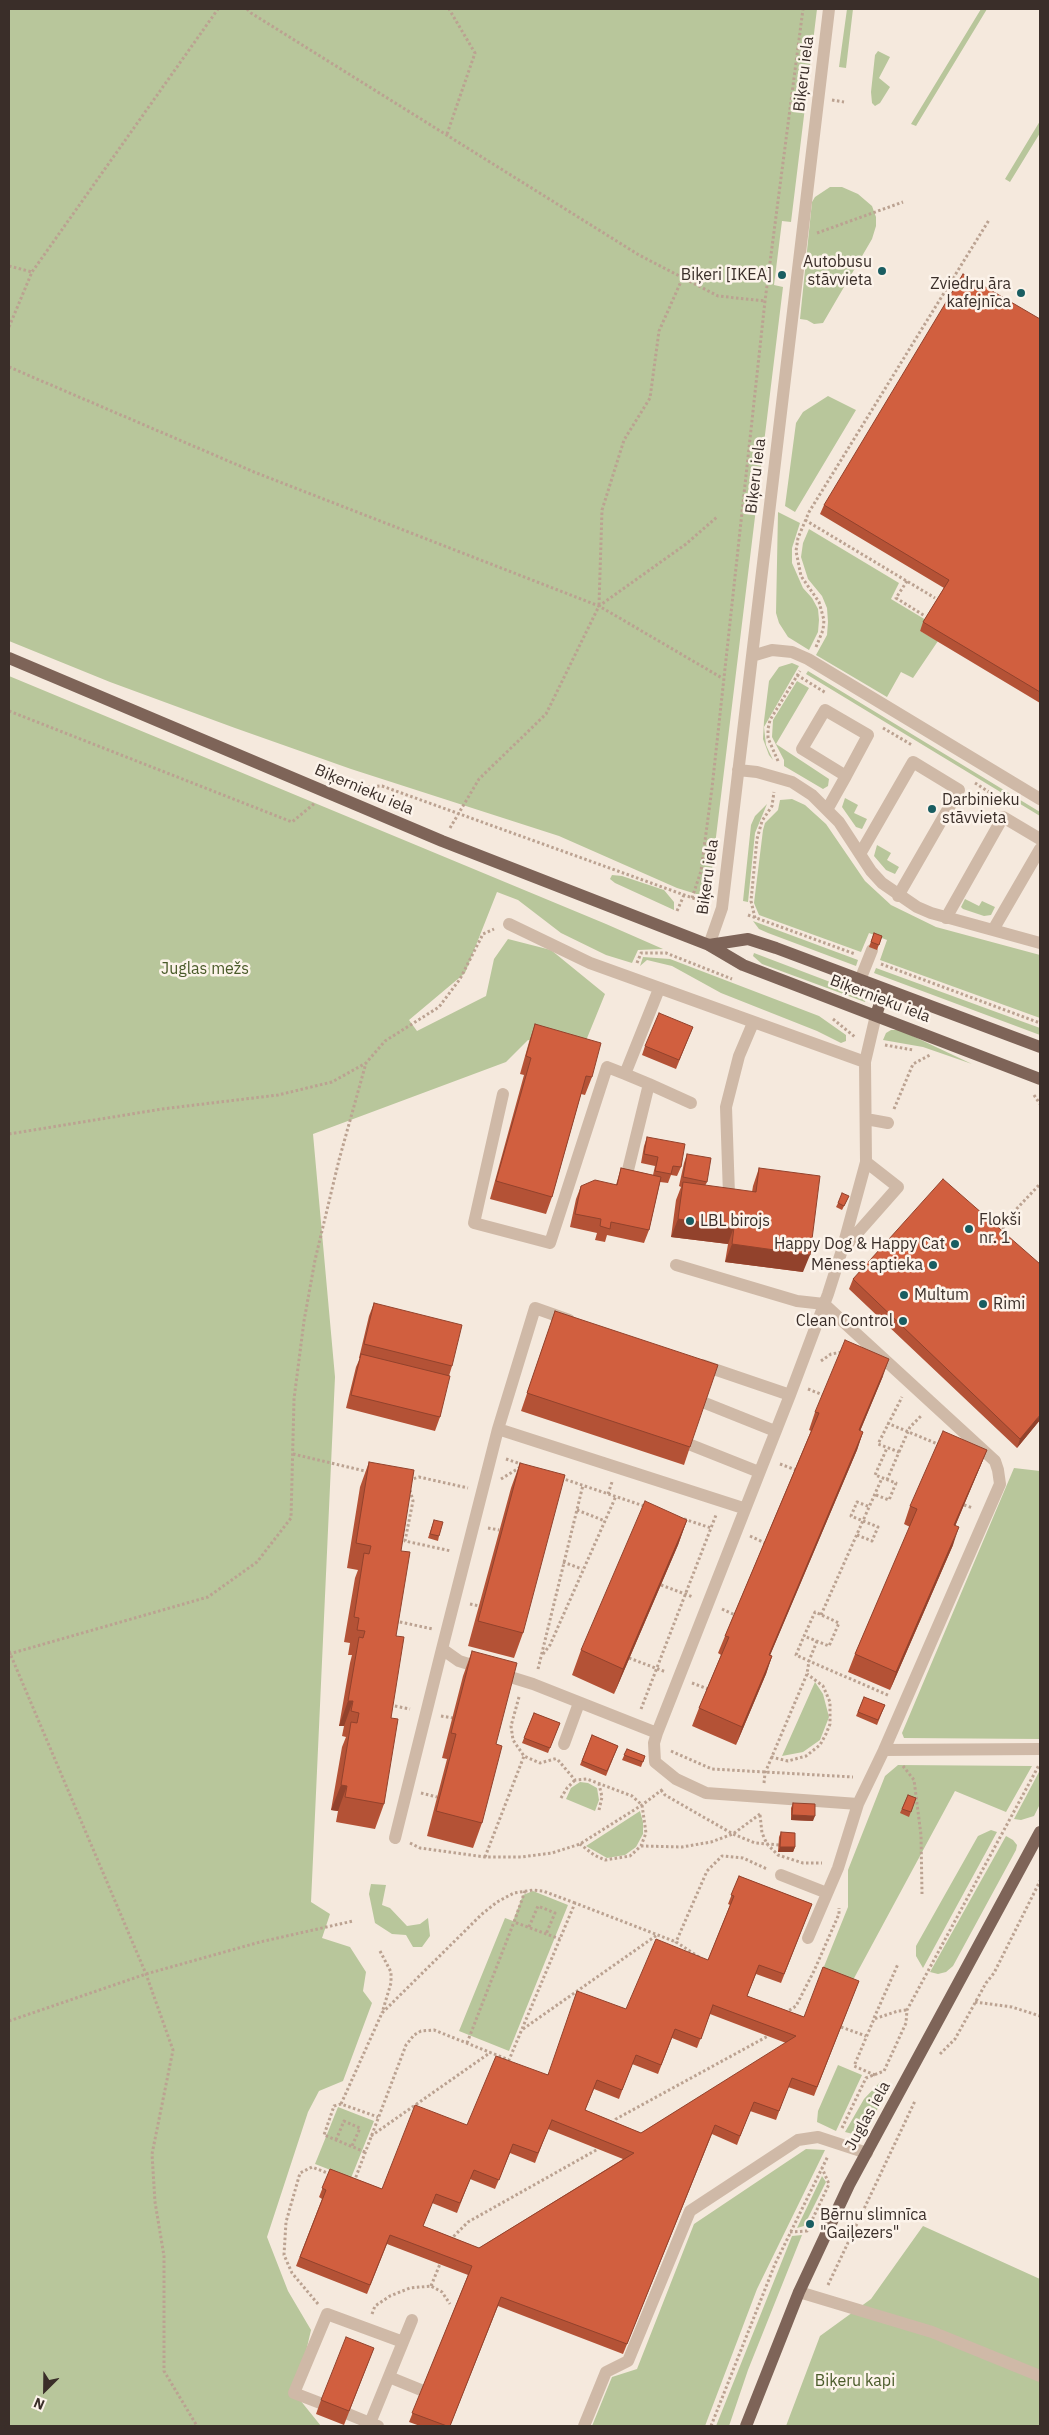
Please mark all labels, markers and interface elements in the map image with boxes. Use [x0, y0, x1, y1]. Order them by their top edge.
street label: Biķeru iela [790, 35, 818, 113]
place label: Autobusu stāvvieta [803, 252, 872, 290]
place label: Biķeri [IKEA] [681, 265, 772, 285]
marker: Autobusu stāvvieta [876, 265, 888, 277]
marker: Biķeri [IKEA] [776, 269, 788, 281]
place label: Zviedru āra kafejnīca [930, 274, 1011, 312]
marker: Zviedru āra kafejnīca [1015, 287, 1027, 299]
street label: Biķeru iela [742, 437, 770, 515]
street label: Biķernieku iela [311, 760, 417, 820]
place label: Darbinieku stāvvieta [942, 790, 1020, 828]
marker: Darbinieku stāvvieta [926, 803, 938, 815]
street label: Biķeru iela [693, 838, 723, 916]
park label: Juglas mežs [161, 959, 249, 979]
street label: Biķernieku iela [827, 971, 933, 1027]
place label: Flokši nr. 1 [979, 1210, 1021, 1248]
place label: LBL birojs [700, 1211, 770, 1231]
marker: LBL birojs [684, 1215, 696, 1227]
marker: Flokši nr. 1 [963, 1223, 975, 1235]
place label: Happy Dog & Happy Cat [774, 1234, 945, 1254]
marker: Happy Dog & Happy Cat [949, 1238, 961, 1250]
place label: Mēness aptieka [811, 1255, 923, 1275]
marker: Mēness aptieka [927, 1259, 939, 1271]
place label: Multum [914, 1285, 969, 1305]
marker: Multum [898, 1289, 910, 1301]
place label: Rimi [993, 1294, 1025, 1314]
marker: Rimi [977, 1298, 989, 1310]
place label: Clean Control [796, 1311, 893, 1331]
marker: Clean Control [897, 1315, 909, 1327]
street label: Juglas iela [841, 2078, 895, 2154]
place label: Bērnu slimnīca "Gaiļezers" [820, 2205, 927, 2243]
marker: Bērnu slimnīca "Gaiļezers" [804, 2218, 816, 2230]
north arrow [20, 2365, 70, 2415]
park label: Biķeru kapi [815, 2371, 895, 2391]
text: N [31, 2394, 47, 2414]

